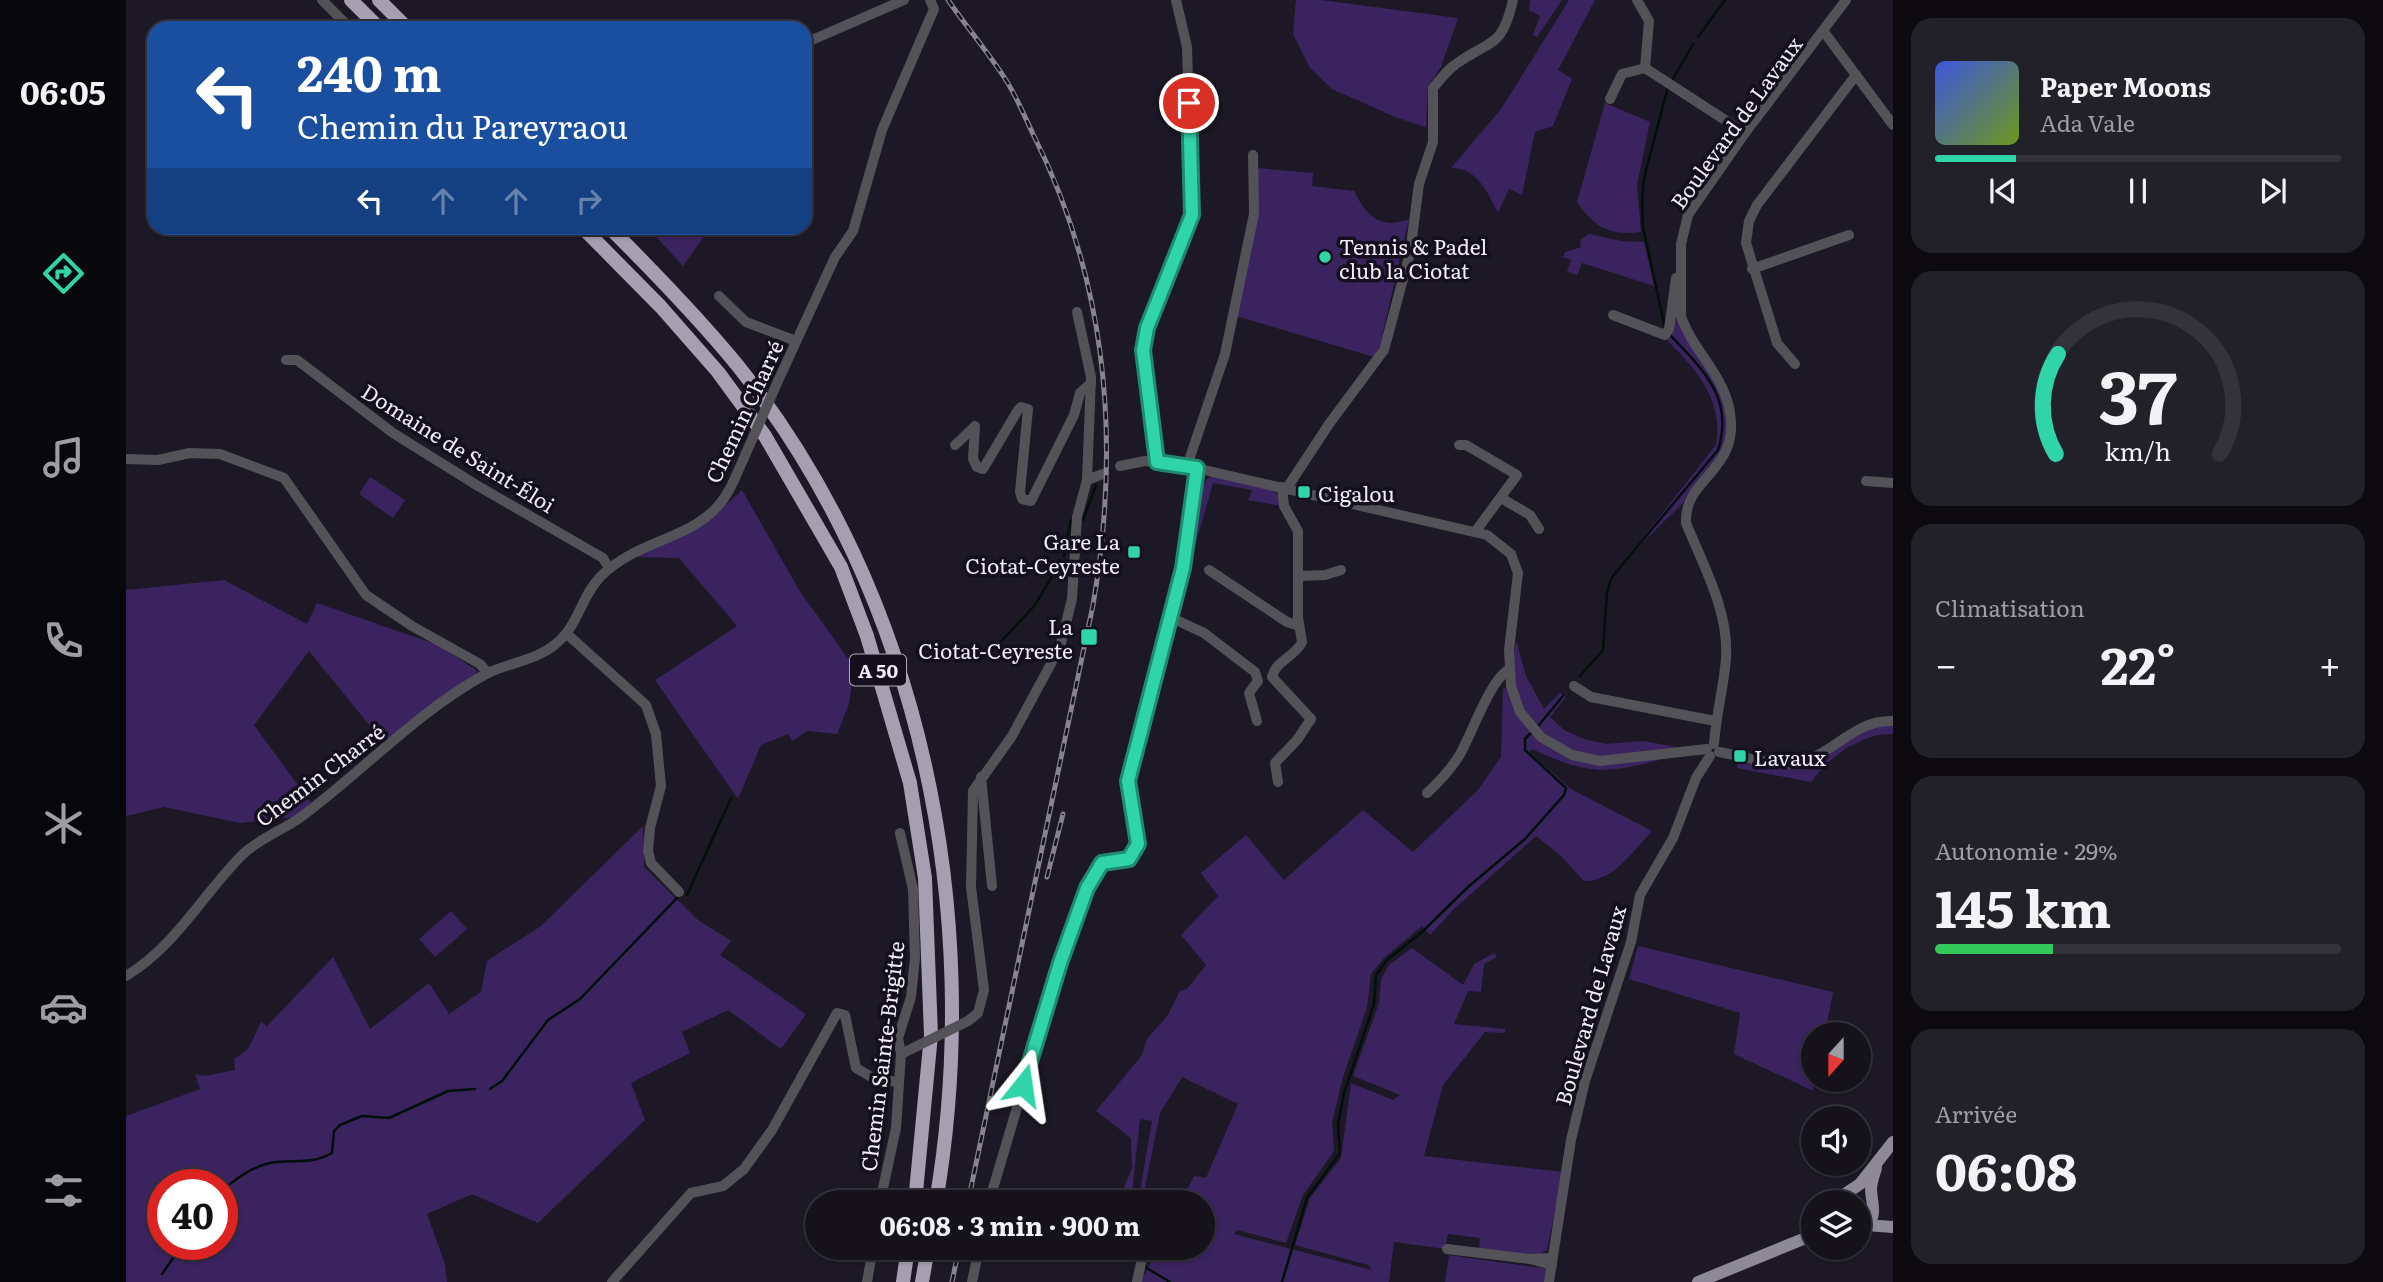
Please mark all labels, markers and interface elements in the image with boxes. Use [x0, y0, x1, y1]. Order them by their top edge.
street label: Boulevard de Lavaux [1662, 29, 1808, 215]
text: 240 m [297, 34, 442, 107]
icon: left [182, 49, 273, 140]
text: Paper Moons [2040, 66, 2211, 105]
text: 06:05 [20, 67, 106, 115]
pin [1159, 73, 1219, 133]
icon: arrive [1170, 84, 1208, 122]
text: Chemin du Pareyraou [297, 101, 628, 149]
text: Ada Vale [2040, 105, 2135, 139]
icon: previous [1984, 172, 2022, 210]
icon: pause [2119, 172, 2157, 210]
icon: next [2254, 172, 2292, 210]
icon: left [351, 182, 389, 220]
icon: ahead [424, 182, 462, 220]
icon: ahead [497, 182, 535, 220]
icon: right [570, 182, 608, 220]
place label: Tennis & Padel club la Ciotat [1339, 230, 1487, 285]
icon: directions [39, 249, 88, 298]
marker: Tennis & Padel club la Ciotat [1317, 249, 1333, 265]
street label: Chemin Charré [696, 334, 790, 488]
text: 37 [2099, 339, 2178, 447]
street label: Domaine de Saint-Éloi [356, 375, 562, 519]
text: km/h [2105, 432, 2171, 469]
icon: music [39, 433, 88, 482]
place label: Cigalou [1318, 477, 1395, 508]
marker: Cigalou [1296, 484, 1312, 500]
place label: Gare La Ciotat-Ceyreste [965, 525, 1121, 580]
marker: Gare La Ciotat-Ceyreste [1126, 544, 1142, 560]
text: Climatisation [1935, 590, 2085, 624]
place label: La Ciotat-Ceyreste [918, 610, 1074, 665]
icon: phone [39, 616, 88, 665]
text: 22° [2100, 624, 2176, 701]
marker: La Ciotat-Ceyreste [1079, 627, 1099, 647]
text: − [1935, 634, 1957, 691]
text: + [2319, 634, 2341, 691]
road number: A 50 [850, 654, 906, 685]
street label: Chemin Charré [248, 715, 390, 833]
place label: Lavaux [1754, 741, 1826, 772]
marker: Lavaux [1732, 748, 1748, 764]
icon: climate [39, 799, 88, 848]
text: Autonomie · 29% [1935, 833, 2118, 867]
text: 145 km [1935, 867, 2111, 944]
street label: Boulevard de Lavaux [1546, 901, 1632, 1109]
street label: Chemin Sainte-Brigitte [851, 939, 911, 1173]
icon: car [39, 983, 88, 1032]
north arrow [1801, 1022, 1871, 1092]
map controls [1801, 1022, 1871, 1260]
position arrow [986, 1048, 1060, 1122]
text: Arrivée [1935, 1096, 2017, 1130]
button: sound [1801, 1106, 1871, 1176]
text: 06:08 [1935, 1130, 2077, 1207]
icon: filters [39, 1166, 88, 1215]
speed limit sign: 40 [147, 1169, 238, 1260]
button: layers [1801, 1190, 1871, 1260]
text: 06:08 · 3 min · 900 m [880, 1205, 1140, 1244]

